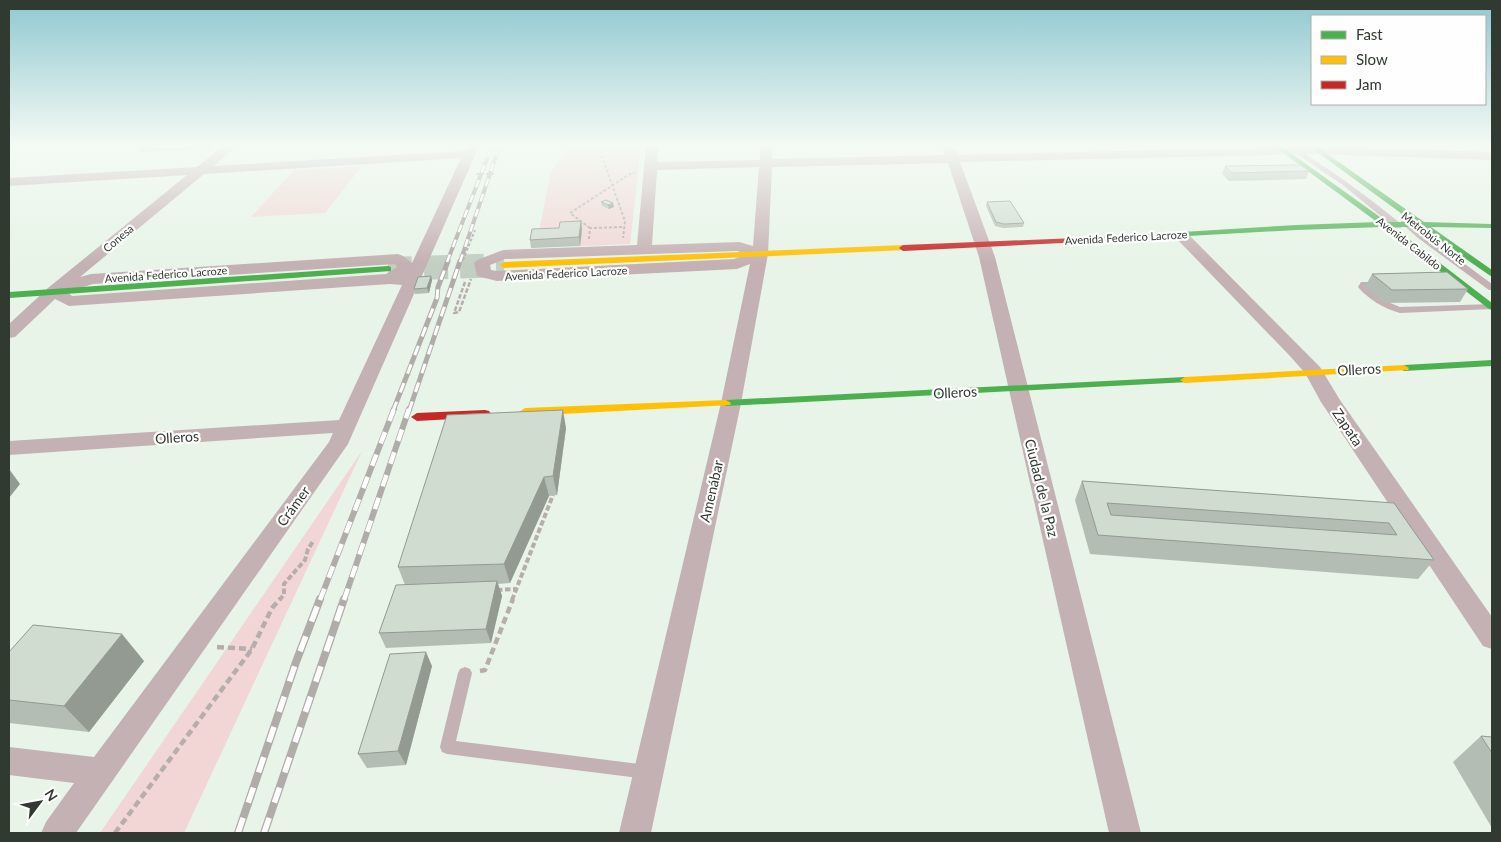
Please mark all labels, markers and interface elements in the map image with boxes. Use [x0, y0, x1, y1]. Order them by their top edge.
legend [1311, 15, 1486, 105]
text: Fast [1356, 25, 1383, 43]
text: Slow [1356, 50, 1388, 68]
text: Jam [1356, 75, 1382, 93]
street label: Metrobús Norte [1399, 209, 1469, 267]
street label: Avenida Cabildo [1374, 214, 1444, 272]
street label: Conesa [100, 222, 136, 254]
street label: Avenida Federico Lacroze [1064, 227, 1188, 247]
street label: Avenida Federico Lacroze [104, 263, 228, 285]
street label: Avenida Federico Lacroze [504, 263, 628, 283]
street label: Olleros [1337, 359, 1381, 379]
street label: Olleros [933, 382, 977, 402]
street label: Zapata [1329, 405, 1367, 449]
street label: Olleros [155, 427, 199, 447]
street label: Ciudad de la Paz [1022, 437, 1062, 539]
street label: Amenábar [696, 458, 726, 524]
street label: Crámer [273, 483, 313, 529]
north arrow [15, 777, 65, 827]
text: N [41, 786, 62, 804]

